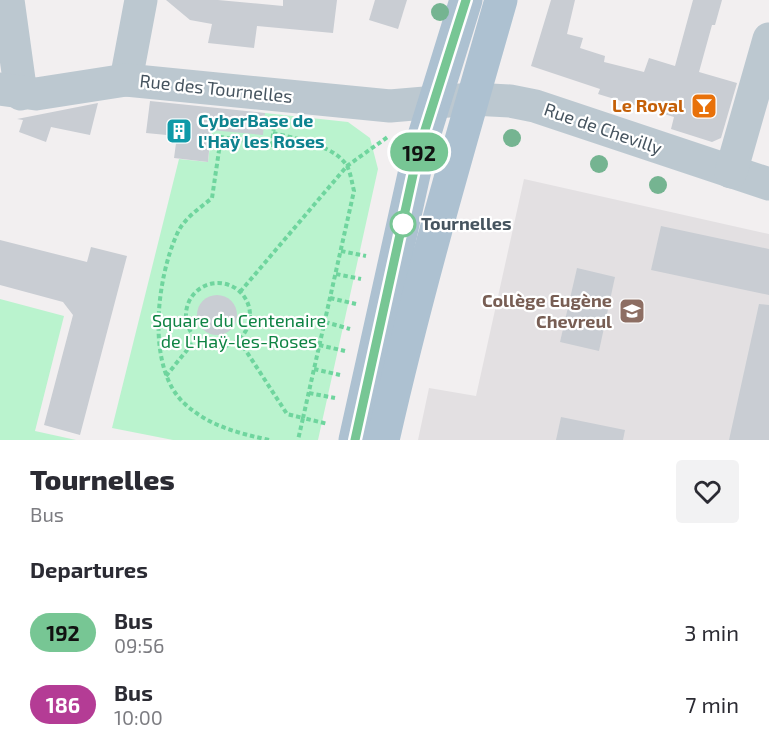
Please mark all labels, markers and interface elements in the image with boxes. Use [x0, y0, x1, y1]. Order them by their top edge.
street label: Rue des Tournelles [139, 69, 294, 107]
bar icon: Le Royal [689, 91, 719, 121]
place label: Le Royal [612, 94, 684, 116]
street label: Rue de Chevilly [541, 98, 666, 159]
place label: CyberBase de l'Haÿ les Roses [198, 109, 325, 152]
building icon: CyberBase de l'Haÿ les Roses [164, 116, 194, 146]
line badge: 192 [384, 132, 454, 172]
text: 192 [402, 140, 436, 165]
marker: Tournelles [390, 211, 416, 237]
place label: Tournelles [421, 212, 512, 234]
place label: Collège Eugène Chevreul [482, 289, 612, 332]
school or university icon: Collège Eugène Chevreul [617, 296, 647, 326]
park label: Square du Centenaire de L'Haÿ-les-Roses [152, 309, 326, 352]
button: heart [676, 460, 739, 523]
text: Tournelles [30, 462, 175, 496]
text: Bus [30, 502, 64, 526]
text: Departures [30, 556, 148, 582]
text: Bus [114, 607, 153, 633]
text: 3 min [684, 619, 739, 645]
text: 192 [46, 620, 80, 645]
text: 09:56 [114, 633, 164, 657]
text: Bus [114, 679, 153, 705]
text: 7 min [685, 691, 739, 717]
text: 186 [46, 692, 80, 717]
text: 10:00 [114, 705, 163, 729]

